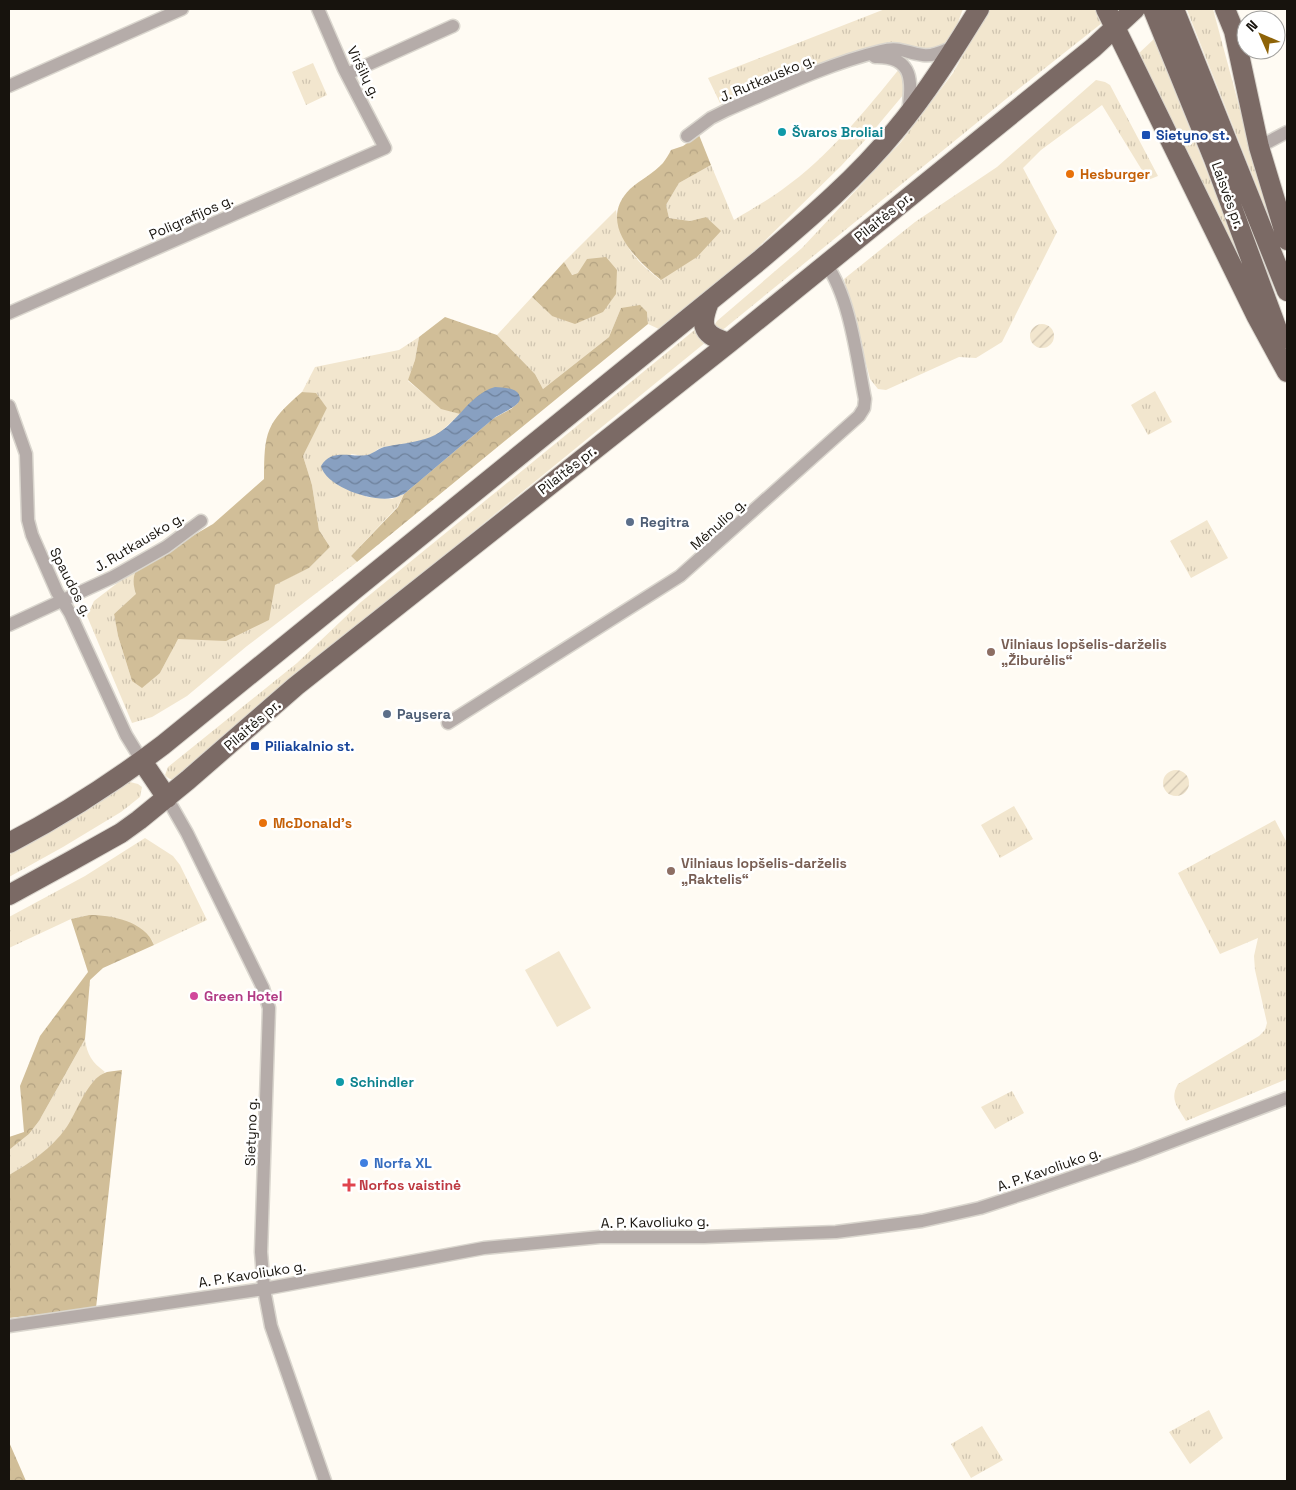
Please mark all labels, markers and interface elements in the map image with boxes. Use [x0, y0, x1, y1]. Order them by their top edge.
north arrow [1236, 10, 1286, 60]
text: N [1242, 16, 1261, 35]
street label: Viršilų g. [343, 43, 385, 101]
street label: J. Rutkausko g. [717, 50, 817, 106]
place label: Švaros Broliai [792, 123, 883, 141]
marker: Švaros Broliai [776, 126, 788, 138]
place label: Sietyno st. [1156, 126, 1230, 144]
marker: Sietyno st. [1140, 129, 1152, 141]
street label: Laisvės pr. [1208, 159, 1248, 231]
place label: Hesburger [1080, 165, 1150, 183]
marker: Hesburger [1064, 168, 1076, 180]
street label: Pilaitės pr. [850, 188, 916, 246]
street label: Poligrafijos g. [146, 190, 236, 244]
street label: Pilaitės pr. [534, 442, 600, 498]
street label: Mėnulio g. [686, 494, 750, 554]
street label: J. Rutkausko g. [91, 508, 187, 576]
place label: Regitra [640, 513, 689, 531]
marker: Regitra [624, 516, 636, 528]
street label: Spaudos g. [46, 544, 96, 620]
place label: Vilniaus lopšelis-darželis „Žiburėlis“ [1001, 635, 1167, 669]
marker: Vilniaus lopšelis-darželis „Žiburėlis“ [985, 646, 997, 658]
street label: Pilaitės pr. [220, 696, 284, 754]
place label: Paysera [397, 705, 451, 723]
marker: Paysera [381, 708, 393, 720]
place label: Piliakalnio st. [265, 737, 355, 755]
marker: Piliakalnio st. [249, 740, 261, 752]
place label: McDonald's [273, 814, 352, 832]
marker: McDonald's [257, 817, 269, 829]
place label: Vilniaus lopšelis-darželis „Raktelis“ [681, 854, 847, 888]
marker: Vilniaus lopšelis-darželis „Raktelis“ [665, 865, 677, 877]
place label: Green Hotel [204, 987, 282, 1005]
marker: Green Hotel [188, 990, 200, 1002]
place label: Schindler [350, 1073, 414, 1091]
marker: Schindler [334, 1076, 346, 1088]
street label: Sietyno g. [241, 1098, 261, 1166]
street label: A. P. Kavoliuko g. [995, 1143, 1103, 1195]
place label: Norfa XL [374, 1154, 432, 1172]
marker: Norfa XL [358, 1157, 370, 1169]
place label: Norfos vaistinė [359, 1176, 461, 1194]
marker: Norfos vaistinė [343, 1179, 355, 1191]
street label: A. P. Kavoliuko g. [601, 1212, 709, 1232]
street label: A. P. Kavoliuko g. [197, 1257, 307, 1291]

